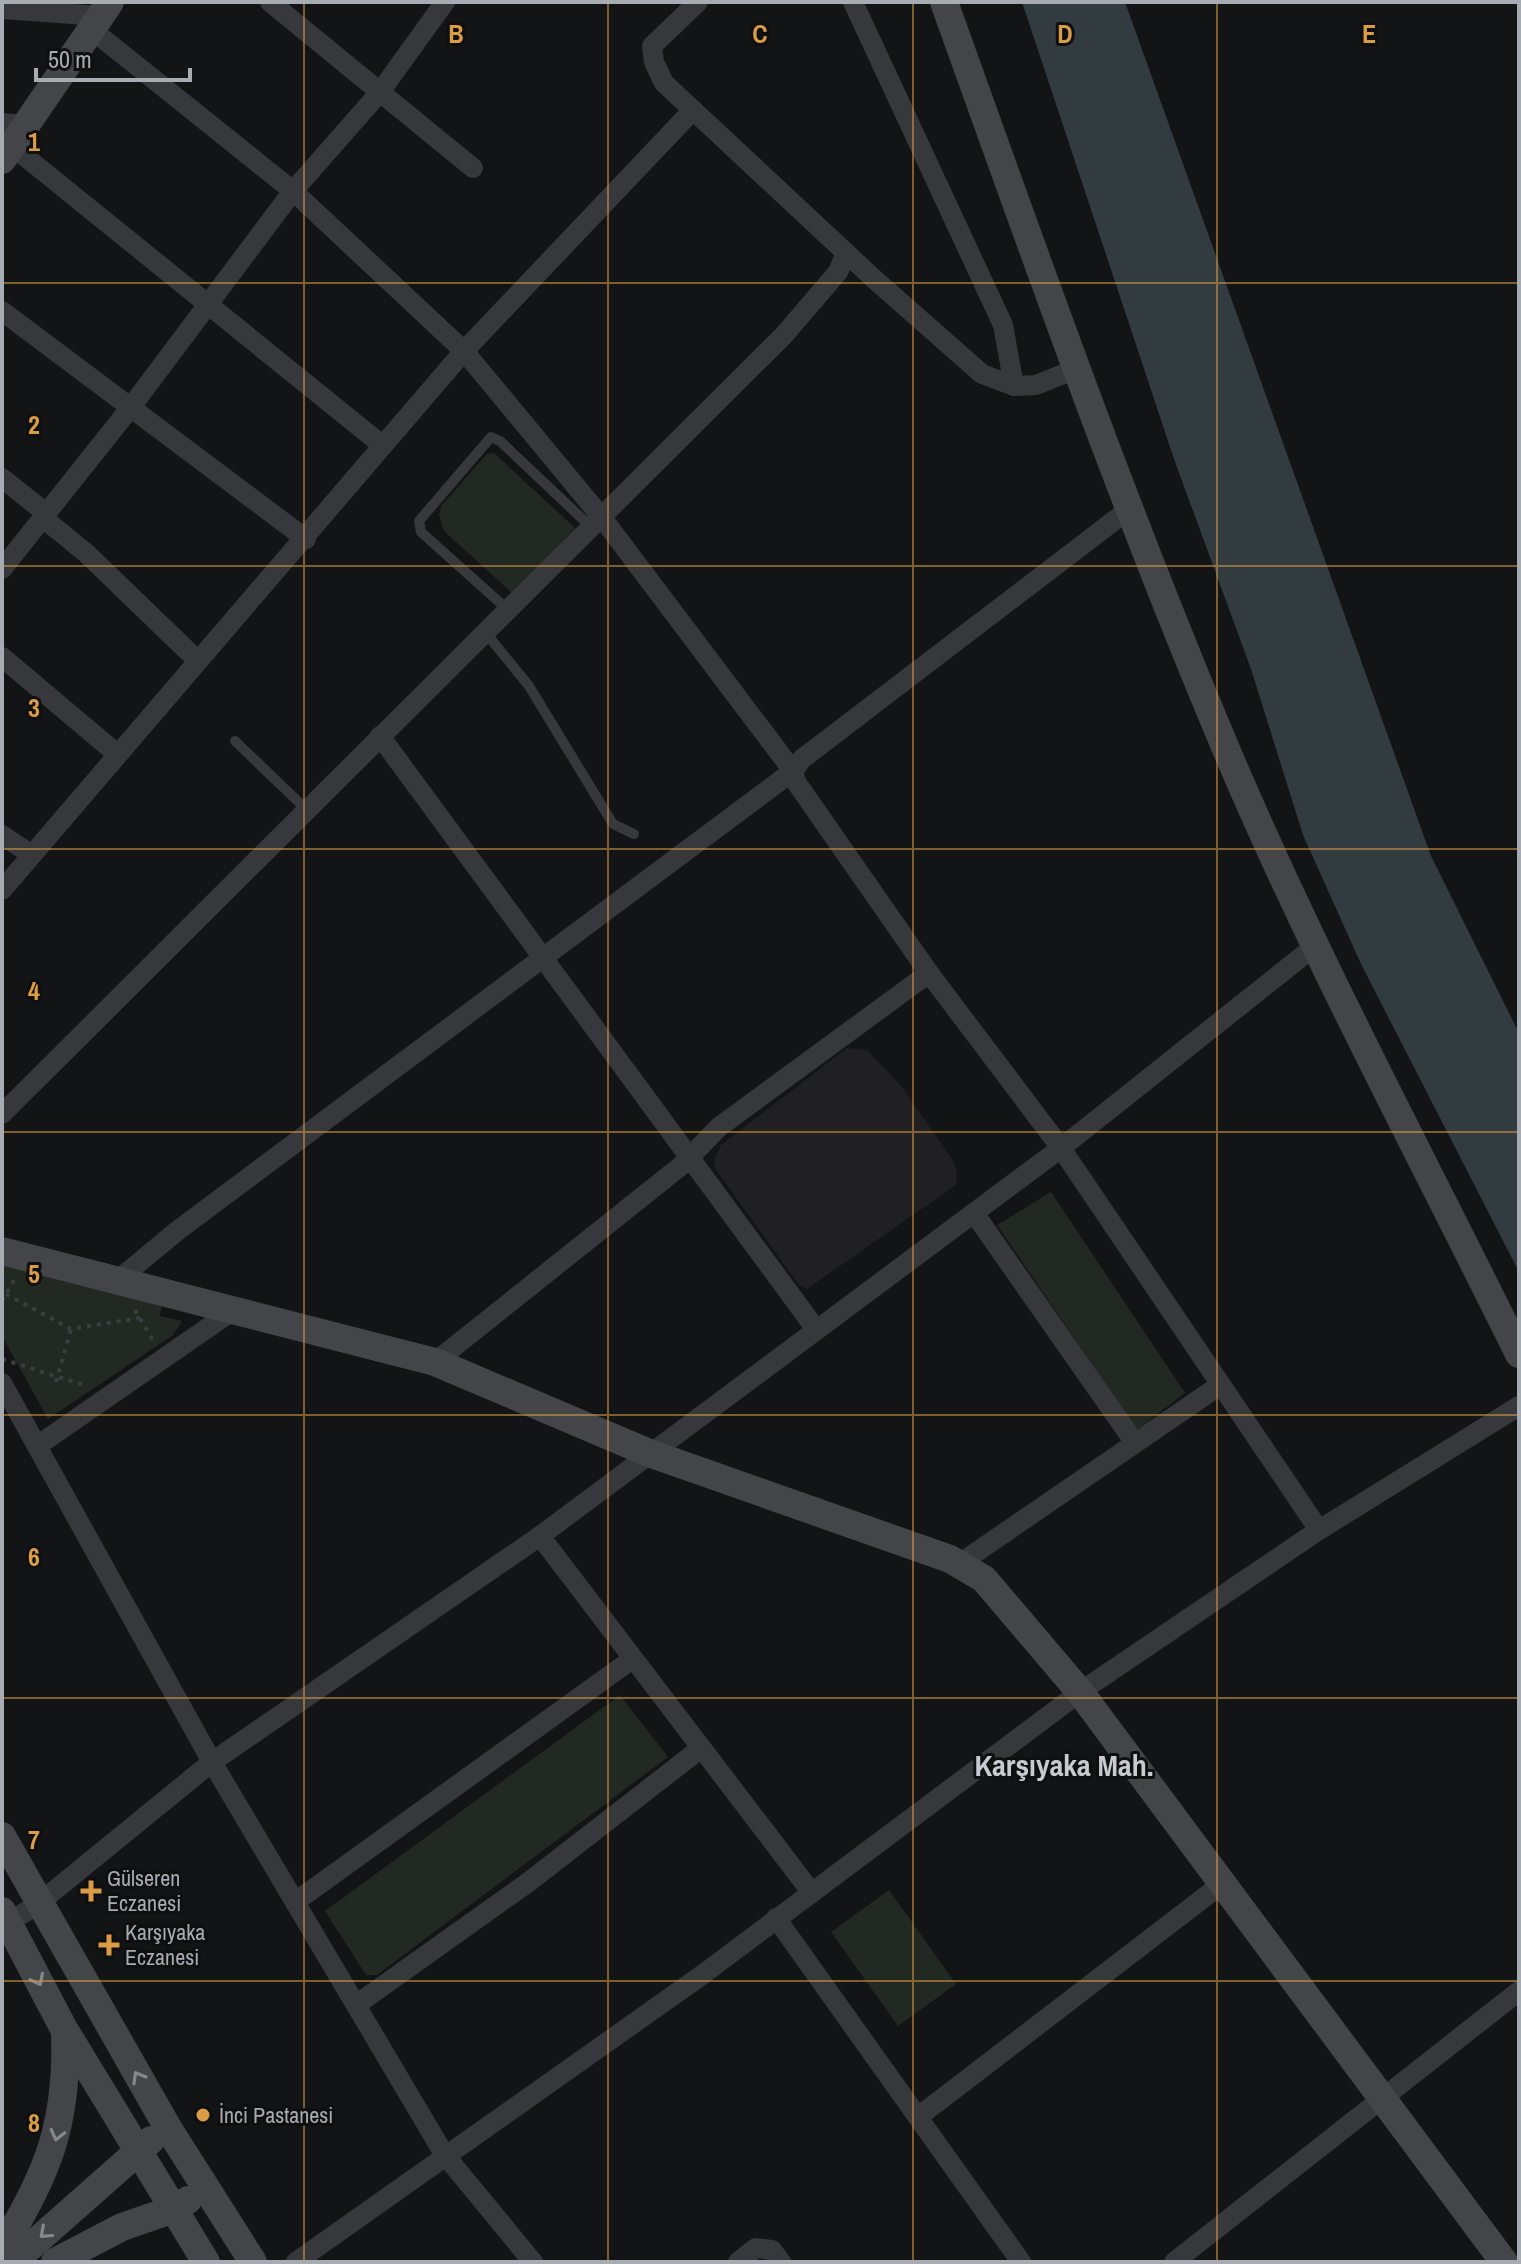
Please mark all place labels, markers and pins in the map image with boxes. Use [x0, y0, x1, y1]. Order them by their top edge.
place label: Gülseren Eczanesi [107, 1863, 181, 1918]
marker: Gülseren Eczanesi [82, 1882, 100, 1900]
place label: Karşıyaka Eczanesi [125, 1917, 205, 1972]
marker: Karşıyaka Eczanesi [100, 1936, 118, 1954]
place label: İnci Pastanesi [219, 2100, 333, 2130]
marker: İnci Pastanesi [194, 2106, 212, 2124]

